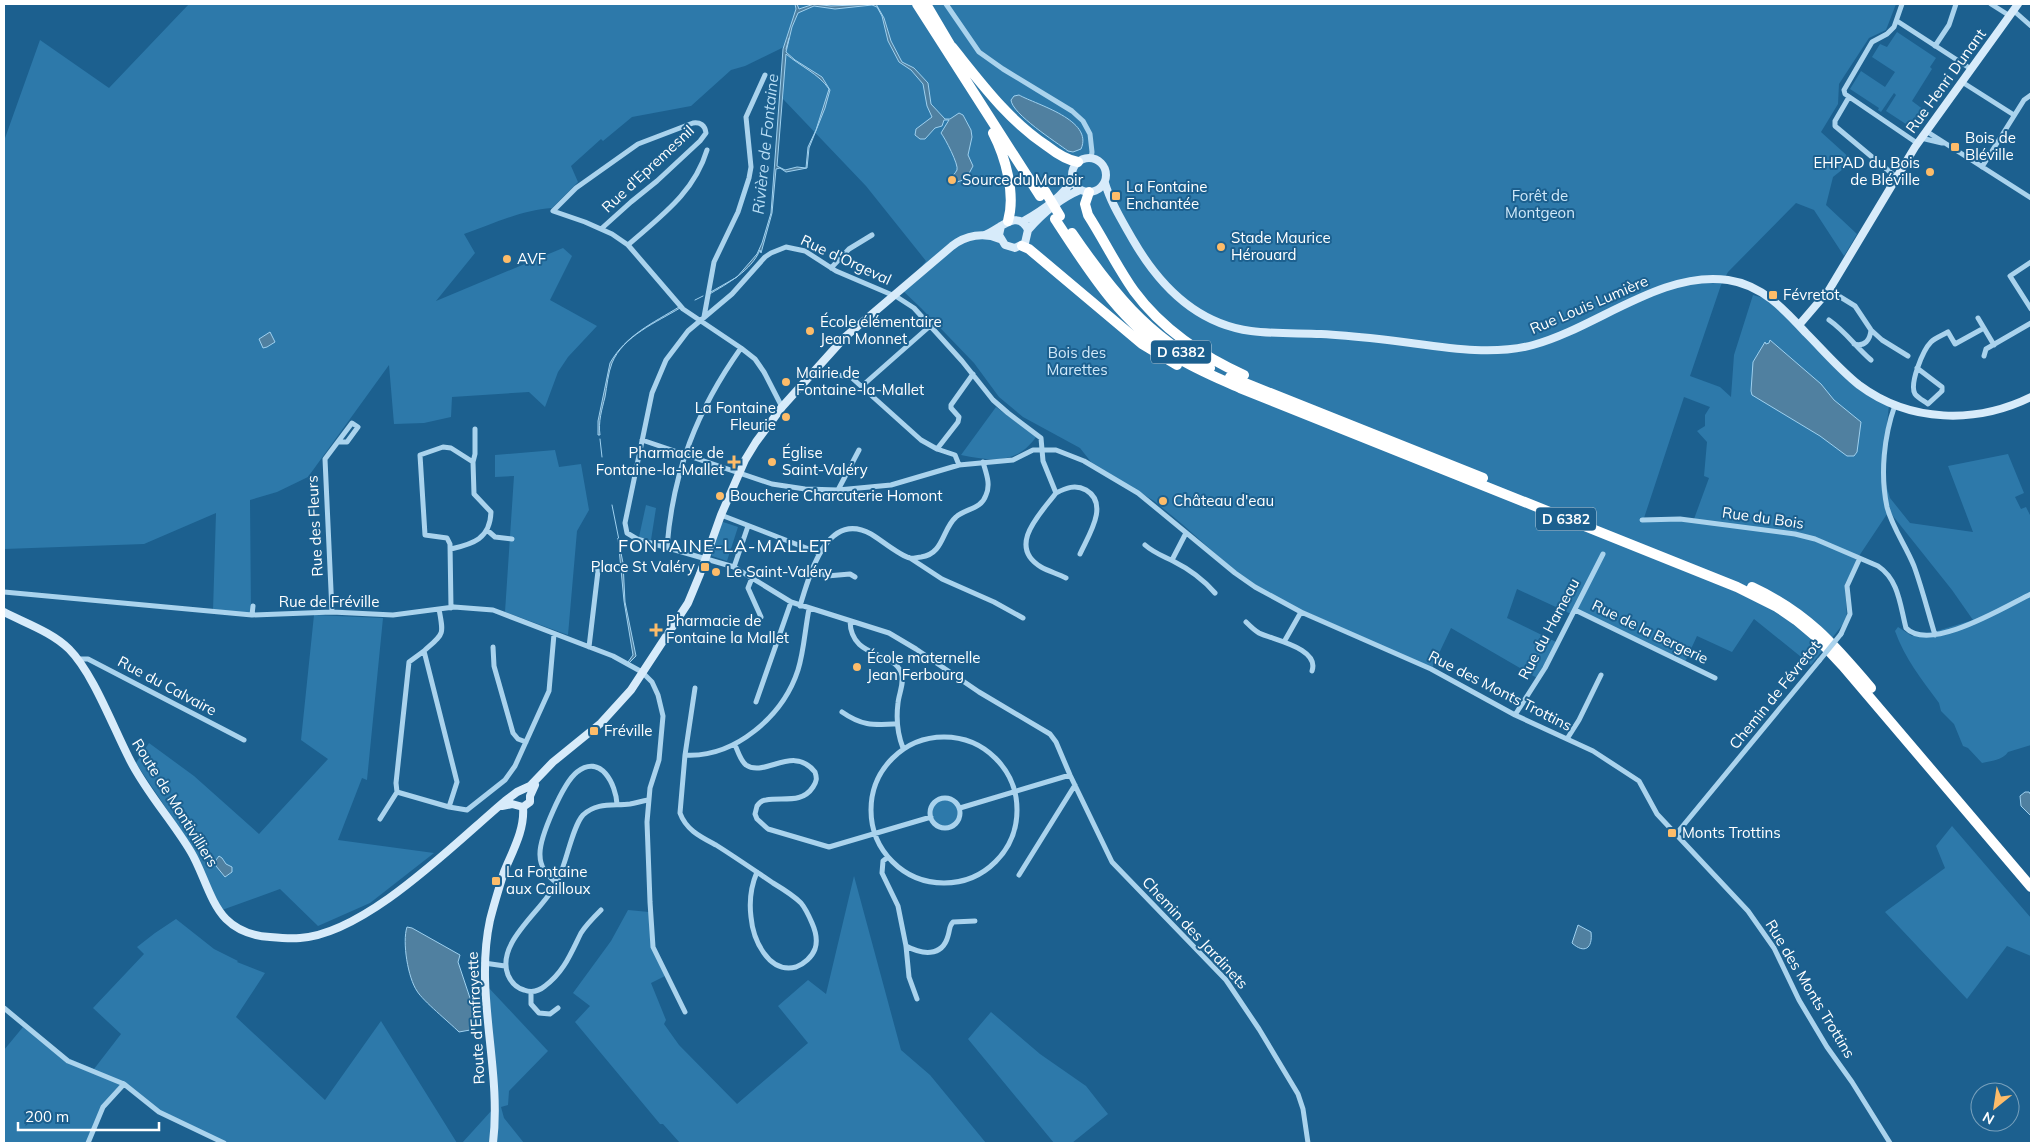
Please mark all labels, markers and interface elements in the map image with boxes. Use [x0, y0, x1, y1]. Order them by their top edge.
street label: Rue Henri Dunant [1901, 25, 1990, 137]
water label: Rivière de Fontaine [748, 72, 782, 215]
street label: Rue d'Epremesnil [597, 121, 698, 216]
place label: Bois de Bléville [1965, 128, 2016, 164]
marker: Bois de Bléville [1949, 141, 1961, 153]
place label: EHPAD du Bois de Bléville [1814, 153, 1920, 189]
marker: EHPAD du Bois de Bléville [1924, 166, 1936, 178]
place label: Source du Manoir [962, 170, 1084, 189]
marker: Source du Manoir [946, 174, 958, 186]
place label: La Fontaine Enchantée [1126, 177, 1207, 213]
park label: Forêt de Montgeon [1505, 186, 1575, 222]
marker: La Fontaine Enchantée [1110, 190, 1122, 202]
place label: Stade Maurice Hérouard [1231, 228, 1331, 264]
street label: Rue d'Orgeval [798, 230, 895, 289]
marker: Stade Maurice Hérouard [1215, 241, 1227, 253]
place label: AVF [517, 249, 546, 268]
marker: AVF [501, 253, 513, 265]
street label: Rue Louis Lumière [1527, 271, 1651, 338]
place label: Févretot [1783, 285, 1840, 304]
marker: Févretot [1767, 289, 1779, 301]
place label: École élémentaire Jean Monnet [820, 312, 942, 348]
marker: École élémentaire Jean Monnet [804, 325, 816, 337]
road number: D 6382 [1151, 341, 1211, 364]
park label: Bois des Marettes [1046, 343, 1108, 379]
place label: Mairie de Fontaine-la-Mallet [796, 363, 924, 399]
marker: Mairie de Fontaine-la-Mallet [780, 376, 792, 388]
place label: La Fontaine Fleurie [695, 398, 776, 434]
marker: La Fontaine Fleurie [780, 411, 792, 423]
place label: Pharmacie de Fontaine-la-Mallet [596, 443, 724, 479]
place label: Église Saint-Valéry [782, 443, 868, 479]
marker: Pharmacie de Fontaine-la-Mallet [728, 456, 740, 468]
marker: Église Saint-Valéry [766, 456, 778, 468]
street label: Rue des Fleurs [302, 475, 327, 577]
place label: Boucherie Charcuterie Homont [730, 486, 943, 505]
marker: Boucherie Charcuterie Homont [714, 490, 726, 502]
place label: Château d'eau [1173, 491, 1274, 510]
marker: Château d'eau [1157, 495, 1169, 507]
street label: Rue du Bois [1721, 502, 1805, 533]
road number: D 6382 [1536, 508, 1596, 530]
district label: FONTAINE-LA-MALLET [618, 534, 832, 557]
place label: Place St Valéry [591, 557, 695, 576]
marker: Place St Valéry [699, 561, 711, 573]
place label: Le Saint-Valéry [726, 562, 832, 581]
marker: Le Saint-Valéry [710, 566, 722, 578]
street label: Rue du Hameau [1514, 575, 1583, 683]
street label: Rue de Fréville [279, 592, 379, 611]
street label: Rue de la Bergerie [1589, 595, 1711, 668]
place label: Pharmacie de Fontaine la Mallet [666, 611, 789, 647]
marker: Pharmacie de Fontaine la Mallet [650, 624, 662, 636]
street label: Chemin de Févretot [1725, 637, 1824, 753]
street label: Rue des Monts Trottins [1425, 646, 1575, 735]
place label: École maternelle Jean Ferbourg [867, 648, 980, 684]
street label: Rue du Calvaire [115, 652, 220, 720]
marker: École maternelle Jean Ferbourg [851, 661, 863, 673]
place label: Fréville [604, 721, 653, 740]
marker: Fréville [588, 725, 600, 737]
street label: Route de Montivilliers [128, 735, 223, 871]
place label: Monts Trottins [1682, 823, 1781, 842]
marker: Monts Trottins [1666, 827, 1678, 839]
place label: La Fontaine aux Cailloux [506, 862, 591, 898]
street label: Chemin des Jardinets [1138, 873, 1252, 993]
marker: La Fontaine aux Cailloux [490, 875, 502, 887]
street label: Rue des Monts Trottins [1762, 916, 1859, 1061]
street label: Route d'Emfrayette [463, 951, 488, 1085]
north arrow [1970, 1082, 2020, 1132]
scale bar [18, 1100, 159, 1132]
text: 200 m [25, 1107, 69, 1126]
text: N [1979, 1108, 1998, 1129]

